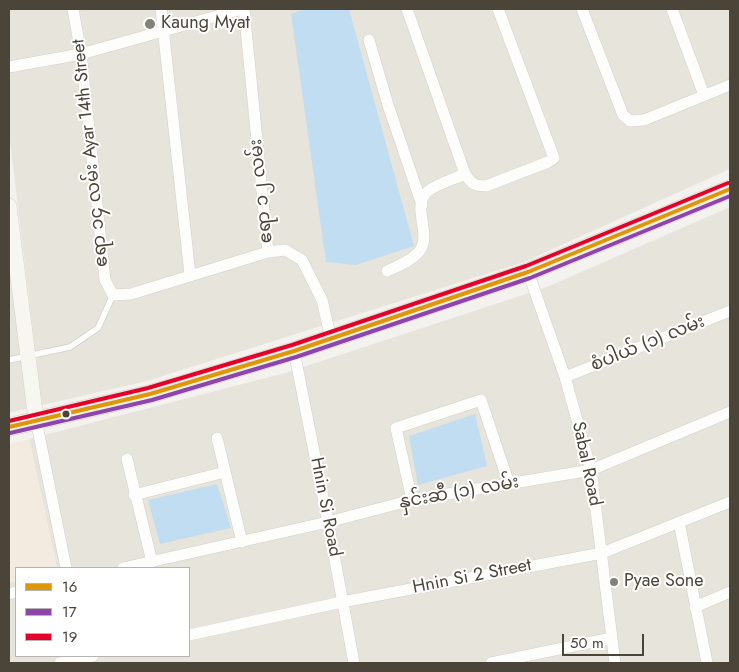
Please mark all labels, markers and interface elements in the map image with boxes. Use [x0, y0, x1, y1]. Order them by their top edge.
place label: Kaung Myat [161, 13, 250, 35]
marker: Kaung Myat [143, 17, 157, 31]
street label: ဧရာ ၁၄ လမ်း Ayar 14th Street [68, 38, 114, 268]
street label: ဧရာ ၁၂ လမ်း [246, 138, 278, 244]
street label: စံပါယ် (၁) လမ်း [588, 311, 708, 377]
unlabelled marker [61, 409, 71, 419]
street label: Sabal Road [567, 420, 605, 508]
street label: Hnin Si Road [305, 456, 345, 558]
street label: နှင်းဆီ (၁) လမ်း [397, 472, 521, 514]
street label: Hnin Si 2 Street [411, 555, 533, 599]
legend [15, 567, 190, 657]
place label: Pyae Sone [624, 571, 704, 593]
text: 16 [62, 576, 77, 598]
marker: Pyae Sone [608, 576, 620, 588]
text: 17 [62, 601, 77, 623]
scale bar [564, 624, 646, 656]
text: 19 [62, 626, 77, 648]
text: 50 m [570, 632, 604, 654]

